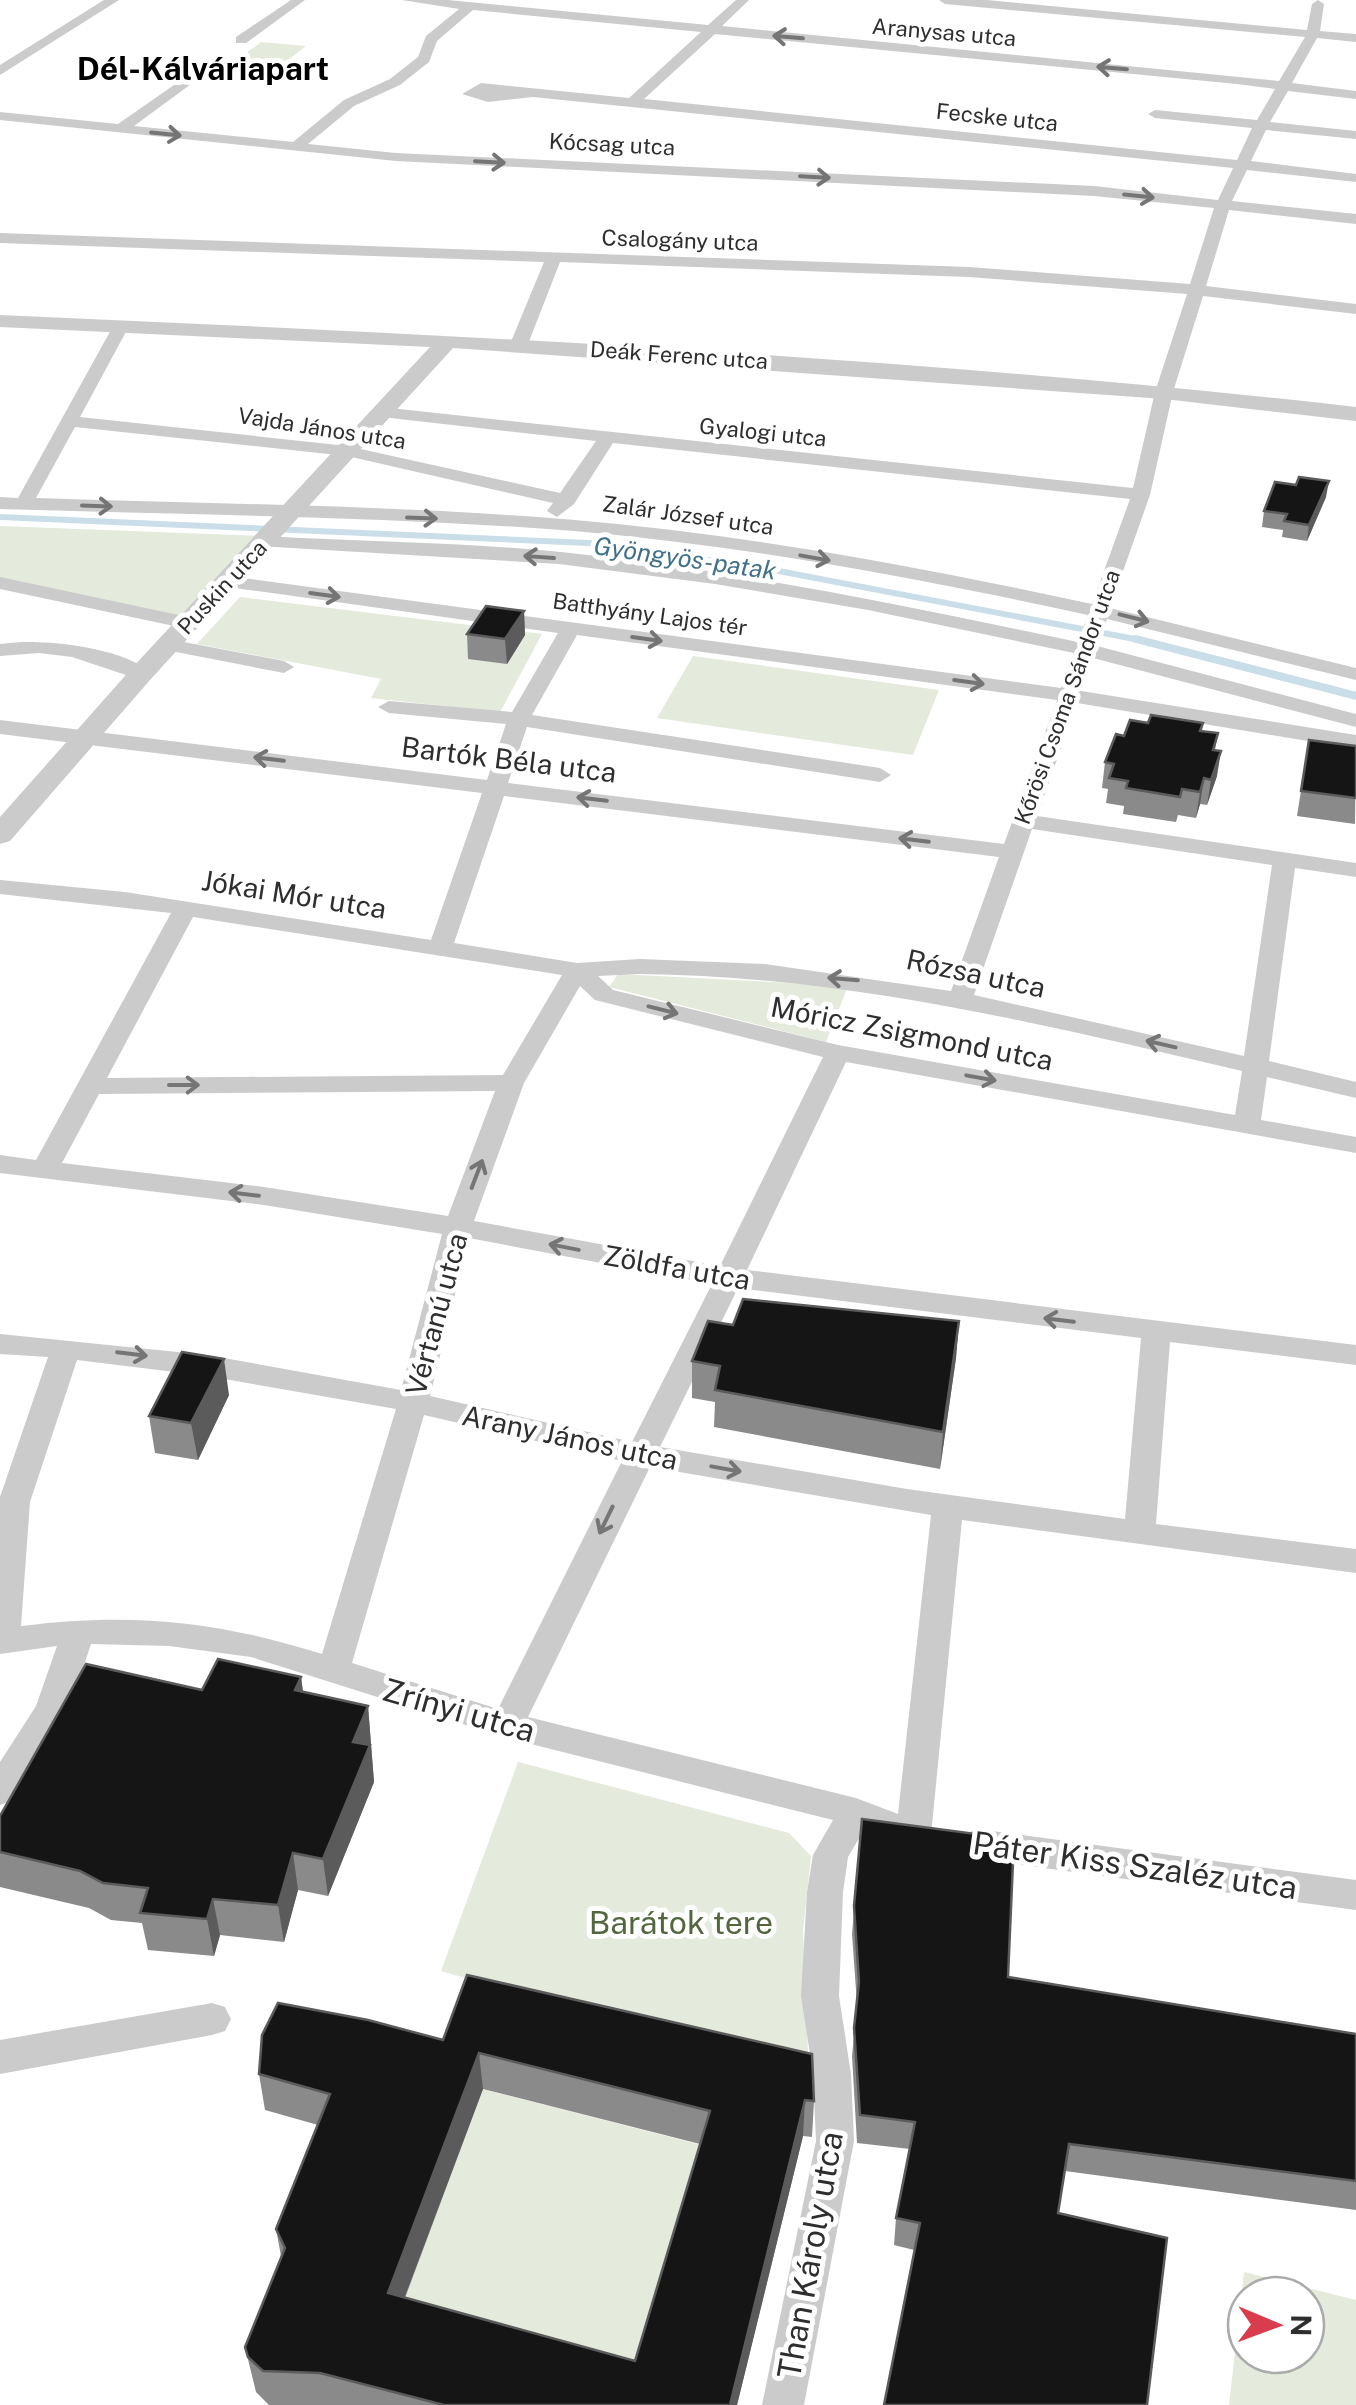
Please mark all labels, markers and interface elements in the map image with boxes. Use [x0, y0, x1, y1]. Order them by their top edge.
street label: Aranysas utca [871, 13, 1017, 51]
one-way arrow [772, 27, 805, 46]
district label: Dél-Kálváriapart [77, 50, 329, 87]
one-way arrow [1096, 58, 1128, 77]
street label: Fecske utca [935, 98, 1059, 136]
one-way arrow [150, 125, 182, 144]
street label: Kócsag utca [548, 128, 676, 160]
one-way arrow [474, 152, 506, 171]
one-way arrow [798, 168, 830, 187]
one-way arrow [1123, 187, 1155, 206]
street label: Csalogány utca [601, 224, 759, 256]
street label: Deák Ferenc utca [589, 336, 769, 374]
street label: Vajda János utca [236, 402, 408, 454]
street label: Gyalogi utca [698, 412, 828, 452]
street label: Zalár József utca [601, 490, 775, 540]
one-way arrow [81, 497, 113, 516]
one-way arrow [406, 508, 438, 527]
water label: Gyöngyös-patak [592, 530, 779, 586]
street label: Puskin utca [172, 535, 272, 639]
one-way arrow [523, 547, 556, 566]
one-way arrow [798, 549, 830, 568]
street label: Kőrösi Csoma Sándor utca [1009, 566, 1125, 828]
one-way arrow [308, 586, 340, 605]
street label: Batthyány Lajos tér [551, 587, 749, 641]
one-way arrow [1117, 610, 1149, 628]
one-way arrow [630, 630, 662, 649]
one-way arrow [952, 673, 984, 692]
street label: Bartók Béla utca [400, 729, 618, 789]
one-way arrow [254, 749, 286, 768]
one-way arrow [576, 789, 608, 808]
one-way arrow [899, 830, 931, 849]
street label: Jókai Mór utca [199, 863, 389, 925]
street label: Rózsa utca [903, 942, 1049, 1004]
one-way arrow [827, 969, 859, 988]
street label: Móricz Zsigmond utca [768, 989, 1056, 1077]
one-way arrow [646, 1002, 678, 1020]
one-way arrow [1146, 1034, 1178, 1052]
one-way arrow [964, 1069, 996, 1088]
one-way arrow [168, 1076, 200, 1095]
one-way arrow [469, 1160, 487, 1191]
one-way arrow [228, 1184, 260, 1203]
street label: Vértanú utca [398, 1229, 474, 1399]
one-way arrow [549, 1237, 581, 1256]
street label: Zöldfa utca [601, 1238, 753, 1296]
one-way arrow [1043, 1310, 1075, 1329]
one-way arrow [115, 1345, 148, 1364]
street label: Arany János utca [459, 1398, 681, 1476]
one-way arrow [709, 1460, 742, 1479]
one-way arrow [596, 1504, 615, 1534]
street label: Zrínyi utca [379, 1671, 539, 1749]
street label: Páter Kiss Szaléz utca [971, 1824, 1299, 1906]
park label: Barátok tere [589, 1904, 773, 1941]
street label: Than Károly utca [770, 2129, 850, 2381]
north arrow [1226, 2275, 1326, 2375]
text: N [1285, 2314, 1318, 2337]

